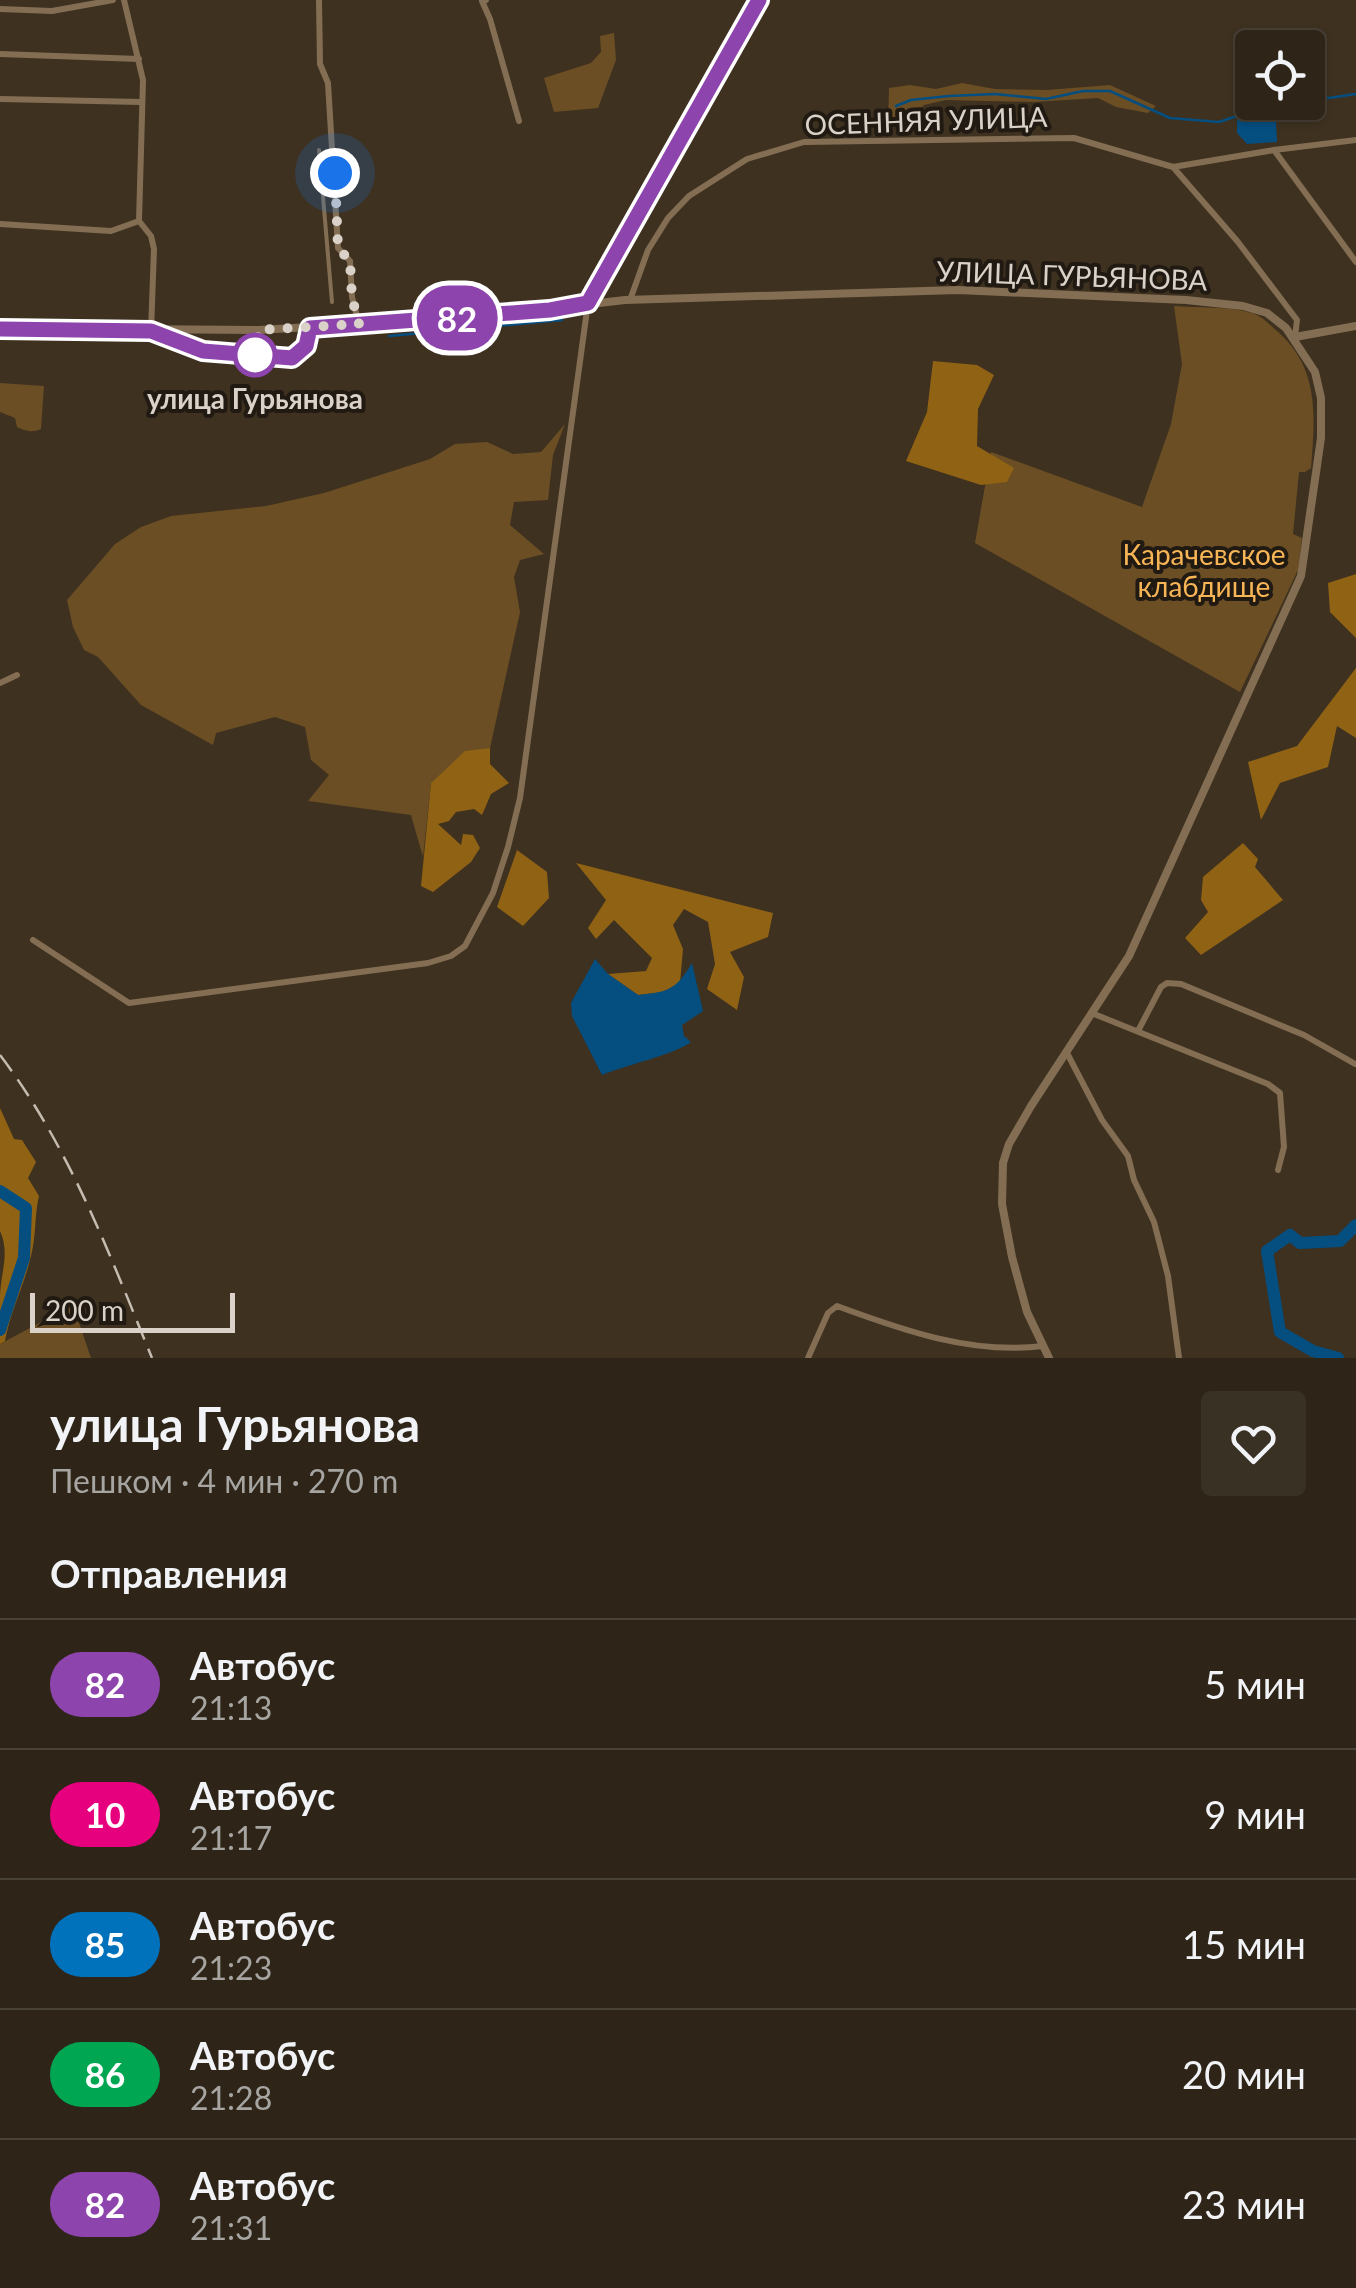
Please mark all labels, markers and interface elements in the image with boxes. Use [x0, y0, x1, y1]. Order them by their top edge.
map controls [1235, 30, 1325, 120]
button: locate [1235, 30, 1325, 120]
street label: ОСЕННЯЯ УЛИЦА [804, 99, 1048, 141]
your location [310, 148, 360, 198]
street label: УЛИЦА ГУРЬЯНОВА [936, 253, 1208, 297]
line badge: 82 [412, 286, 502, 350]
text: 82 [437, 297, 477, 339]
marker: улица Гурьянова [234, 334, 276, 376]
place label: улица Гурьянова [147, 381, 363, 415]
park label: Карачевское клабдище [1122, 537, 1286, 603]
scale bar [30, 1288, 235, 1332]
text: 200 m [45, 1293, 124, 1327]
button: heart [1201, 1391, 1306, 1496]
text: улица Гурьянова [50, 1395, 420, 1452]
text: Пешком · 4 мин · 270 m [50, 1461, 398, 1500]
text: Отправления [50, 1550, 288, 1596]
text: Автобус [190, 1642, 335, 1688]
text: 5 мин [1204, 1661, 1306, 1707]
text: 82 [85, 1663, 125, 1705]
text: 21:13 [190, 1688, 272, 1727]
text: Автобус [190, 1772, 335, 1818]
text: 9 мин [1204, 1791, 1306, 1837]
text: 10 [85, 1793, 125, 1835]
text: 21:17 [190, 1818, 272, 1857]
text: Автобус [190, 1902, 335, 1948]
text: 15 мин [1182, 1921, 1306, 1967]
text: 85 [85, 1923, 125, 1965]
text: 21:23 [190, 1948, 272, 1987]
text: Автобус [190, 2032, 335, 2078]
text: 20 мин [1182, 2051, 1306, 2097]
text: 86 [85, 2053, 125, 2095]
text: 21:28 [190, 2078, 272, 2117]
text: Автобус [190, 2162, 335, 2208]
text: 23 мин [1182, 2181, 1306, 2227]
text: 82 [85, 2183, 125, 2225]
text: 21:31 [190, 2208, 272, 2247]

